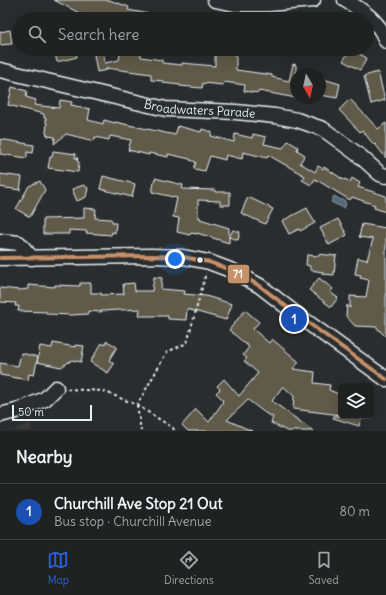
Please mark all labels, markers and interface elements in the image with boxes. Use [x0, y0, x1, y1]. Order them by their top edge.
search box [12, 12, 374, 56]
icon: search [26, 23, 48, 45]
text: Search here [58, 25, 139, 44]
north arrow [290, 68, 326, 104]
street label: Broadwaters Parade [142, 96, 256, 121]
your location [165, 249, 185, 269]
unlabelled marker [195, 255, 205, 265]
line badge: 71 [227, 264, 250, 284]
text: 71 [233, 267, 243, 281]
pin: 1 [281, 304, 307, 334]
map controls [338, 383, 374, 419]
button: layers [338, 383, 374, 419]
scale bar [12, 403, 92, 422]
text: 50 m [18, 405, 44, 419]
text: Nearby [16, 446, 72, 468]
text: Churchill Ave Stop 21 Out [54, 494, 222, 513]
text: 1 [26, 503, 32, 520]
text: 80 m [339, 503, 370, 520]
text: Bus stop · Churchill Avenue [54, 513, 212, 530]
tab: Map [47, 549, 69, 587]
tab: Directions [164, 549, 214, 587]
tab: Saved [308, 549, 339, 587]

